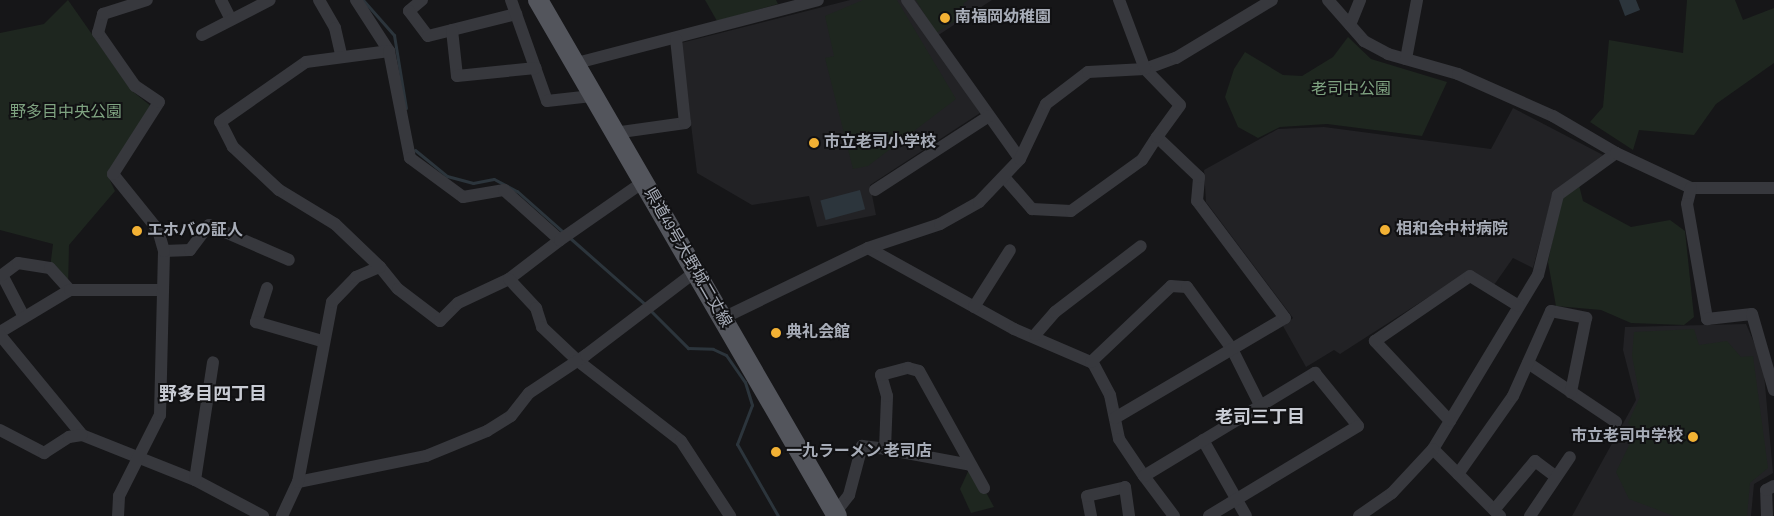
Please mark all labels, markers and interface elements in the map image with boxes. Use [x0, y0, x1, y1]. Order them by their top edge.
place label: 南福岡幼稚園 [955, 8, 1051, 28]
marker: 南福岡幼稚園 [939, 12, 951, 24]
park label: 老司中公園 [1311, 80, 1391, 100]
park label: 野多目中央公園 [10, 103, 122, 123]
place label: 市立老司小学校 [824, 133, 936, 153]
marker: 市立老司小学校 [808, 137, 820, 149]
street label: 県道49号大野城二丈線 [639, 185, 735, 331]
place label: 相和会中村病院 [1396, 220, 1508, 240]
place label: エホバの証人 [147, 221, 243, 241]
marker: 相和会中村病院 [1378, 223, 1392, 237]
marker: エホバの証人 [131, 225, 143, 237]
place label: 典礼会館 [786, 323, 850, 343]
marker: 典礼会館 [770, 327, 782, 339]
district label: 野多目四丁目 [159, 384, 267, 406]
district label: 老司三丁目 [1215, 407, 1305, 429]
place label: 市立老司中学校 [1571, 427, 1683, 447]
marker: 市立老司中学校 [1687, 431, 1699, 443]
place label: 一九ラーメン 老司店 [786, 442, 932, 462]
marker: 一九ラーメン 老司店 [770, 446, 782, 458]

